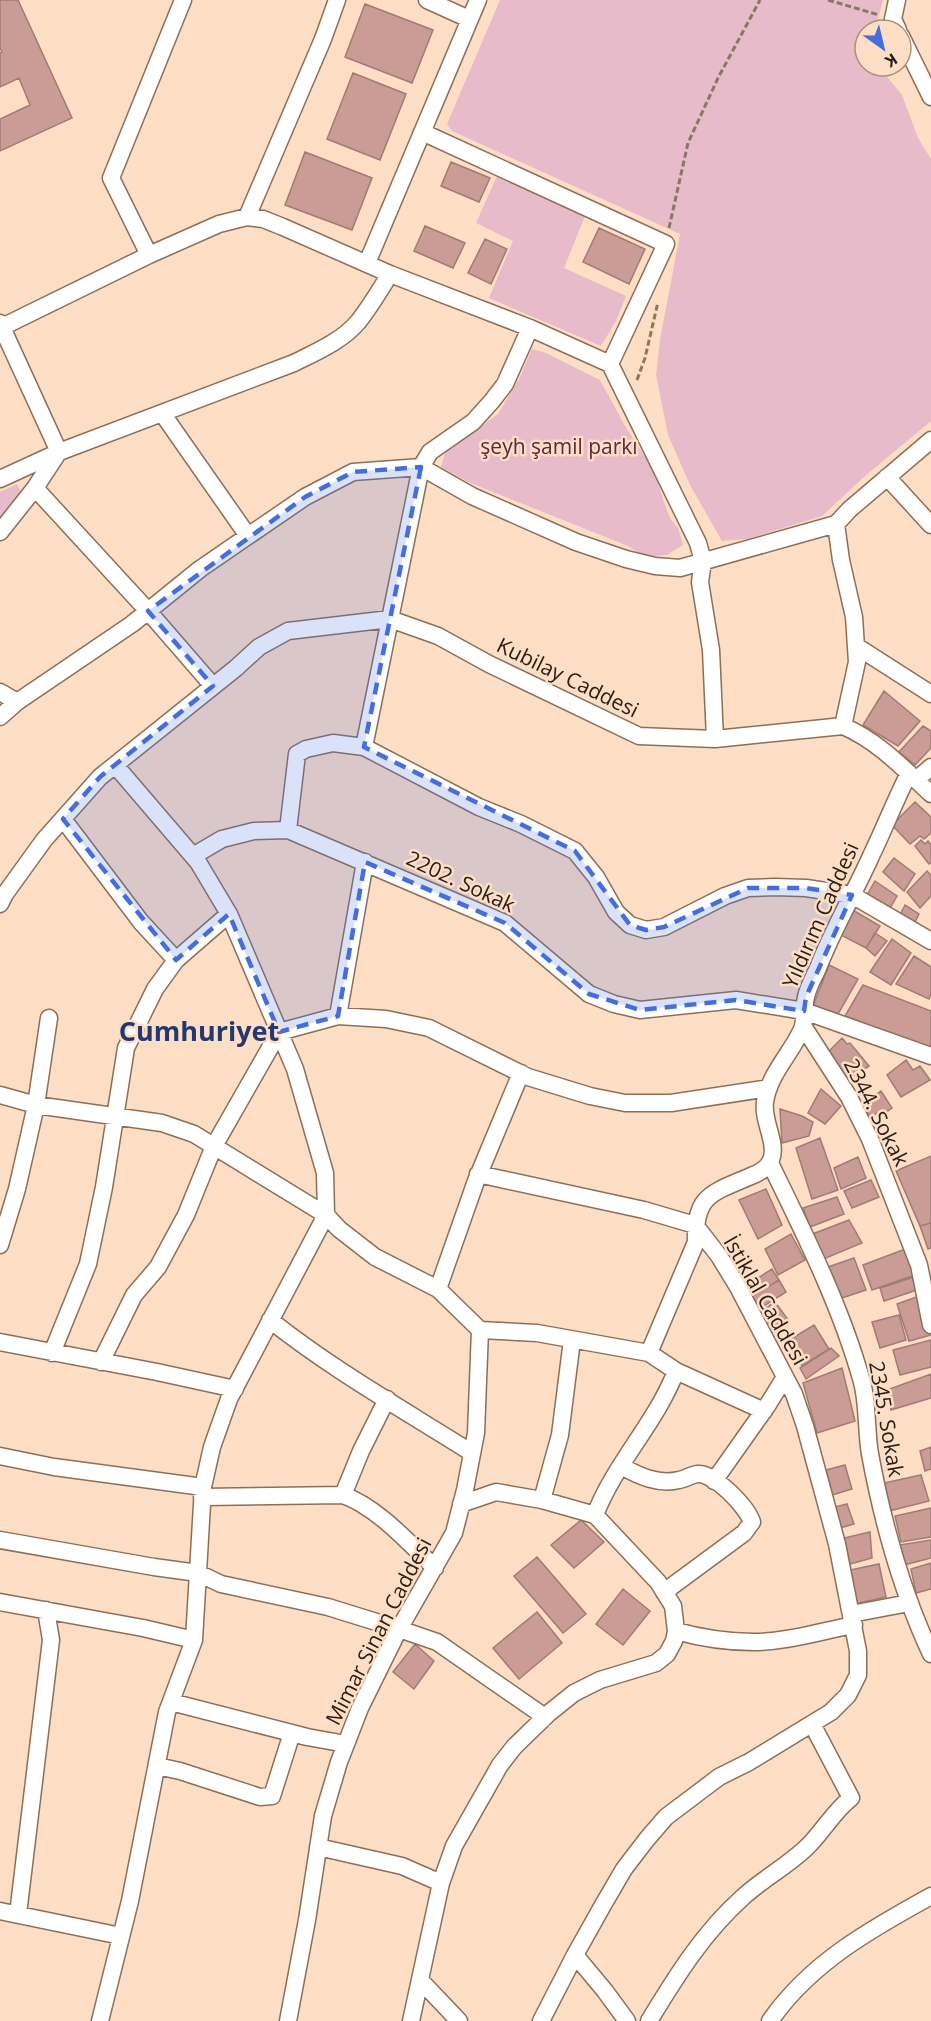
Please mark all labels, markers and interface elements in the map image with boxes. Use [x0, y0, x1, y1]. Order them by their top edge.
north arrow [853, 18, 913, 78]
text: K [881, 48, 902, 73]
park label: şeyh şamil parkı [480, 432, 638, 460]
street label: Kubilay Caddesi [492, 631, 644, 723]
street label: Yıldırım Caddesi [775, 838, 865, 992]
street label: 2202. Sokak [402, 844, 520, 918]
district label: Cumhuriyet [119, 1012, 279, 1049]
street label: 2344. Sokak [838, 1054, 916, 1170]
street label: İstiklal Caddesi [718, 1230, 814, 1370]
street label: 2345. Sokak [863, 1359, 911, 1479]
street label: Mimar Sinan Caddesi [319, 1533, 437, 1729]

